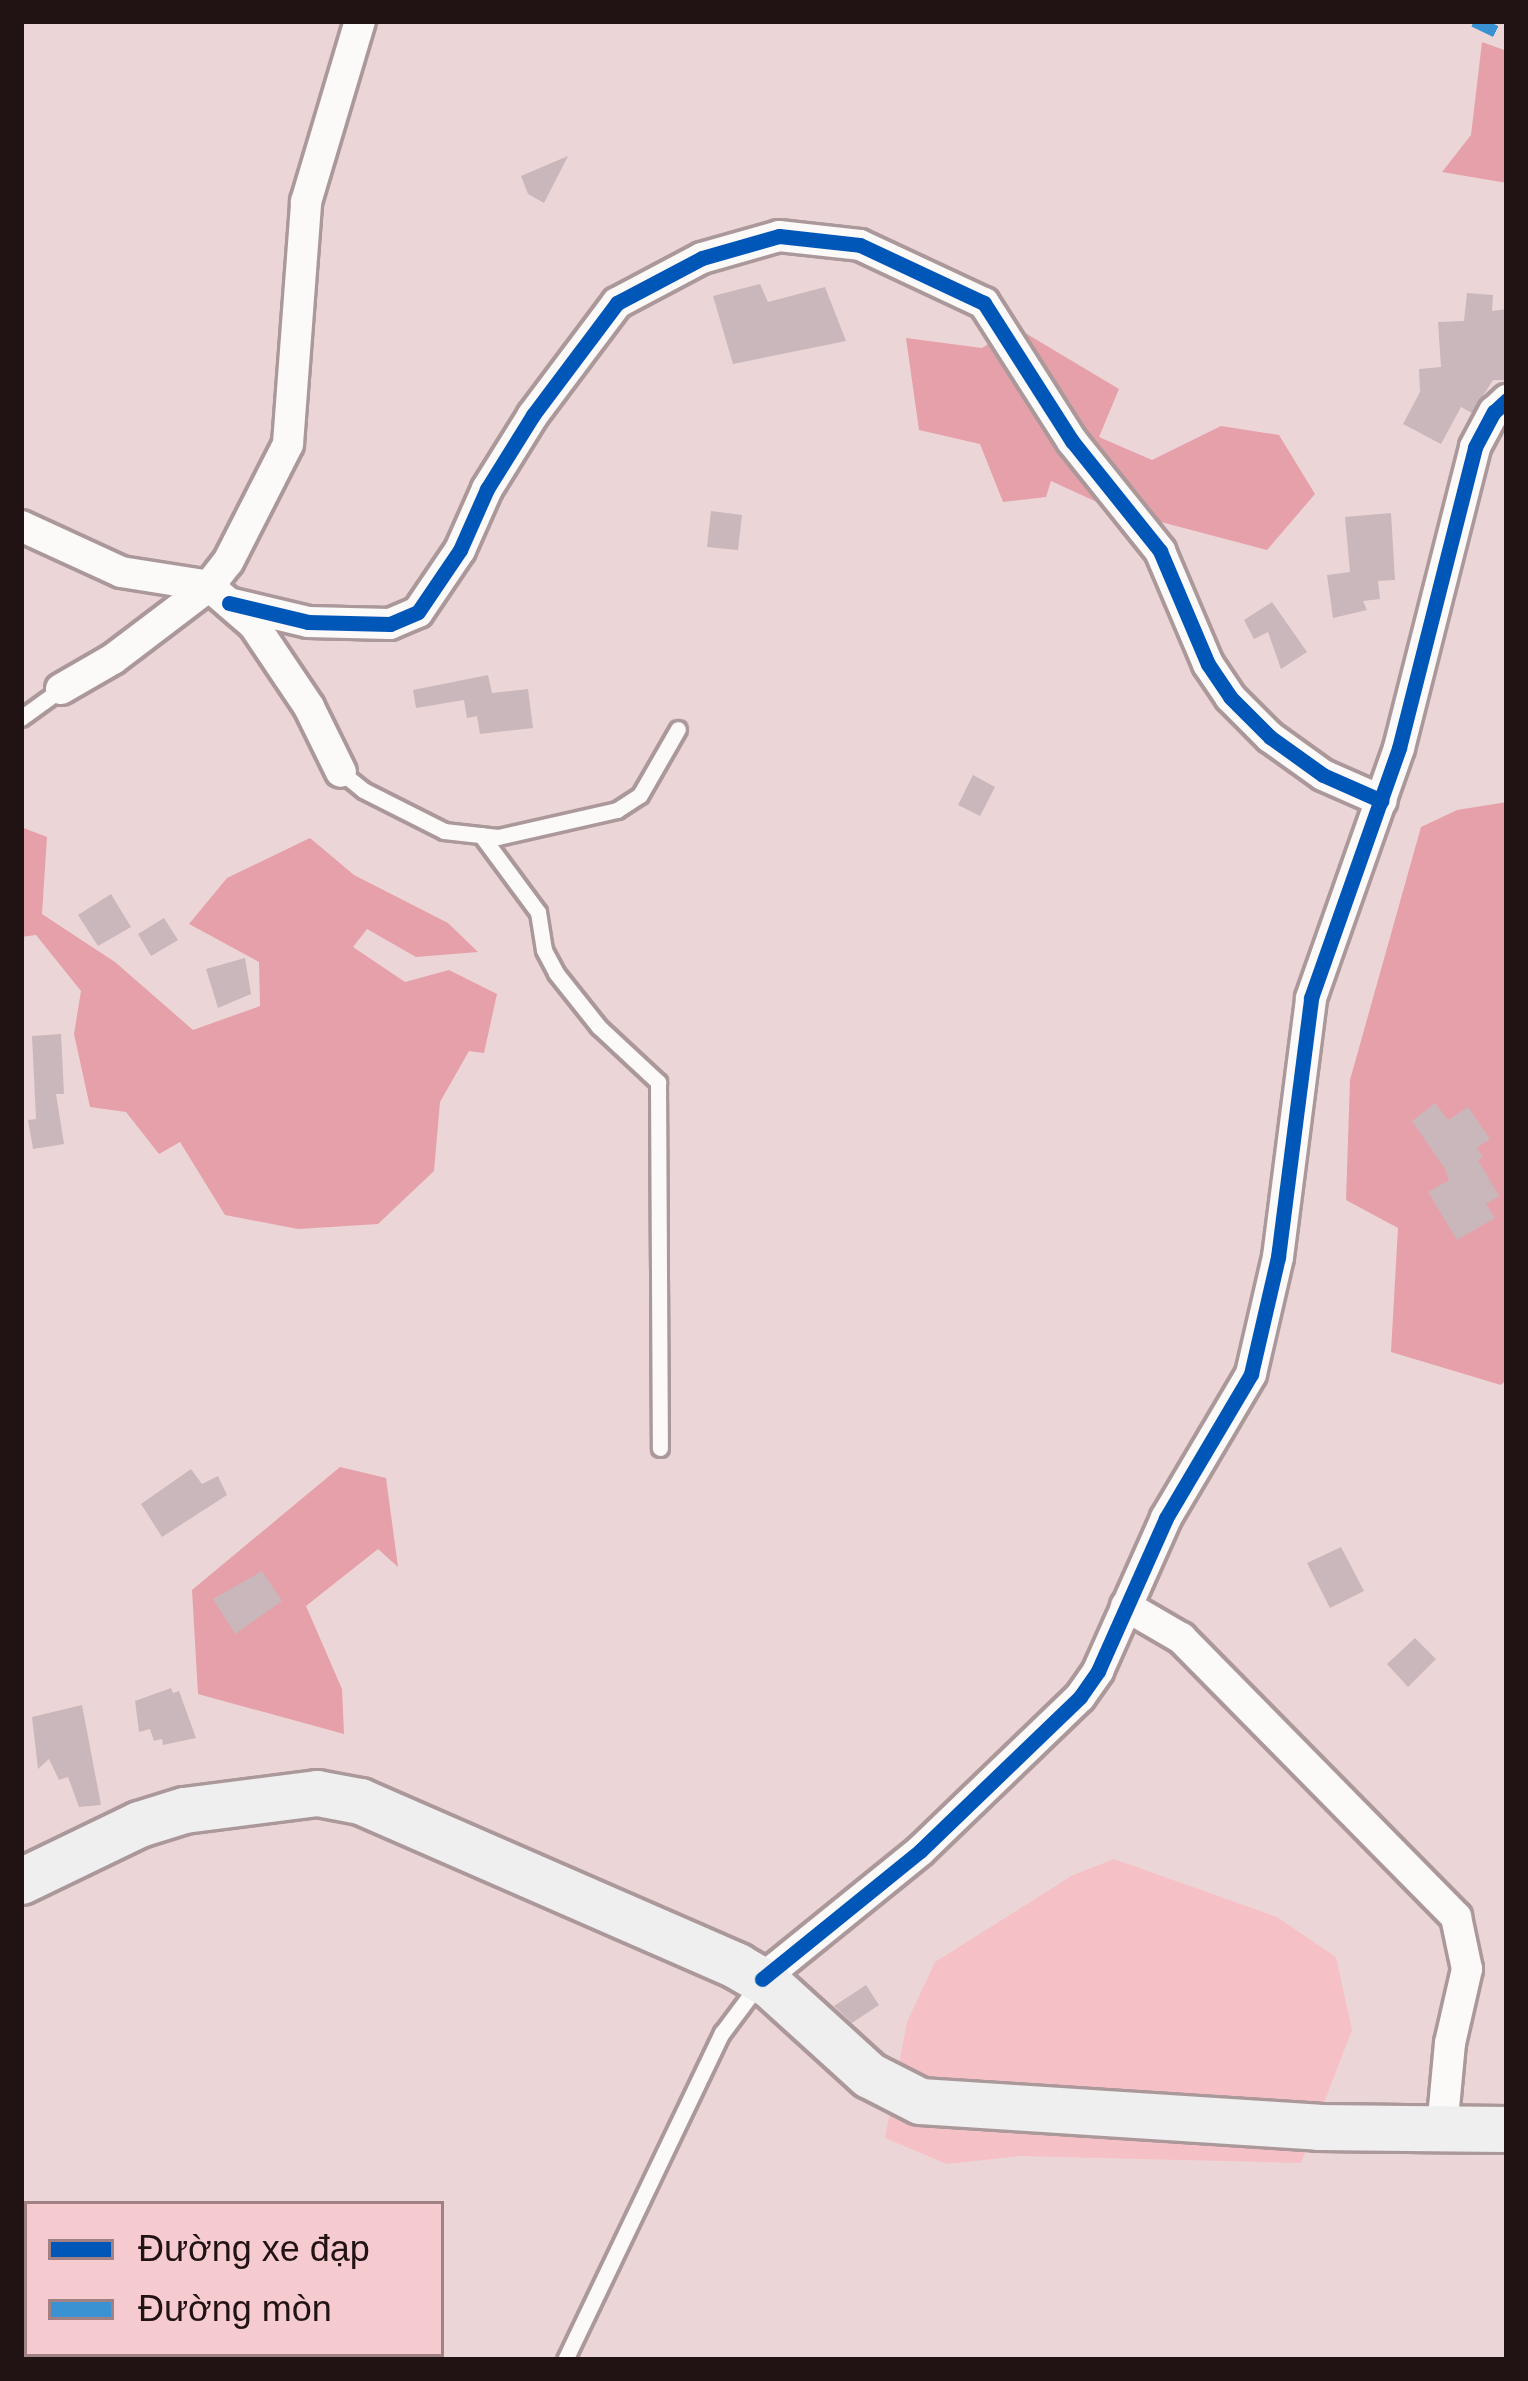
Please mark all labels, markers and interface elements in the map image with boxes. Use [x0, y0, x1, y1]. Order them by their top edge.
legend [24, 2201, 444, 2357]
text: Đường xe đạp [138, 2228, 370, 2269]
text: Đường mòn [138, 2288, 332, 2329]

